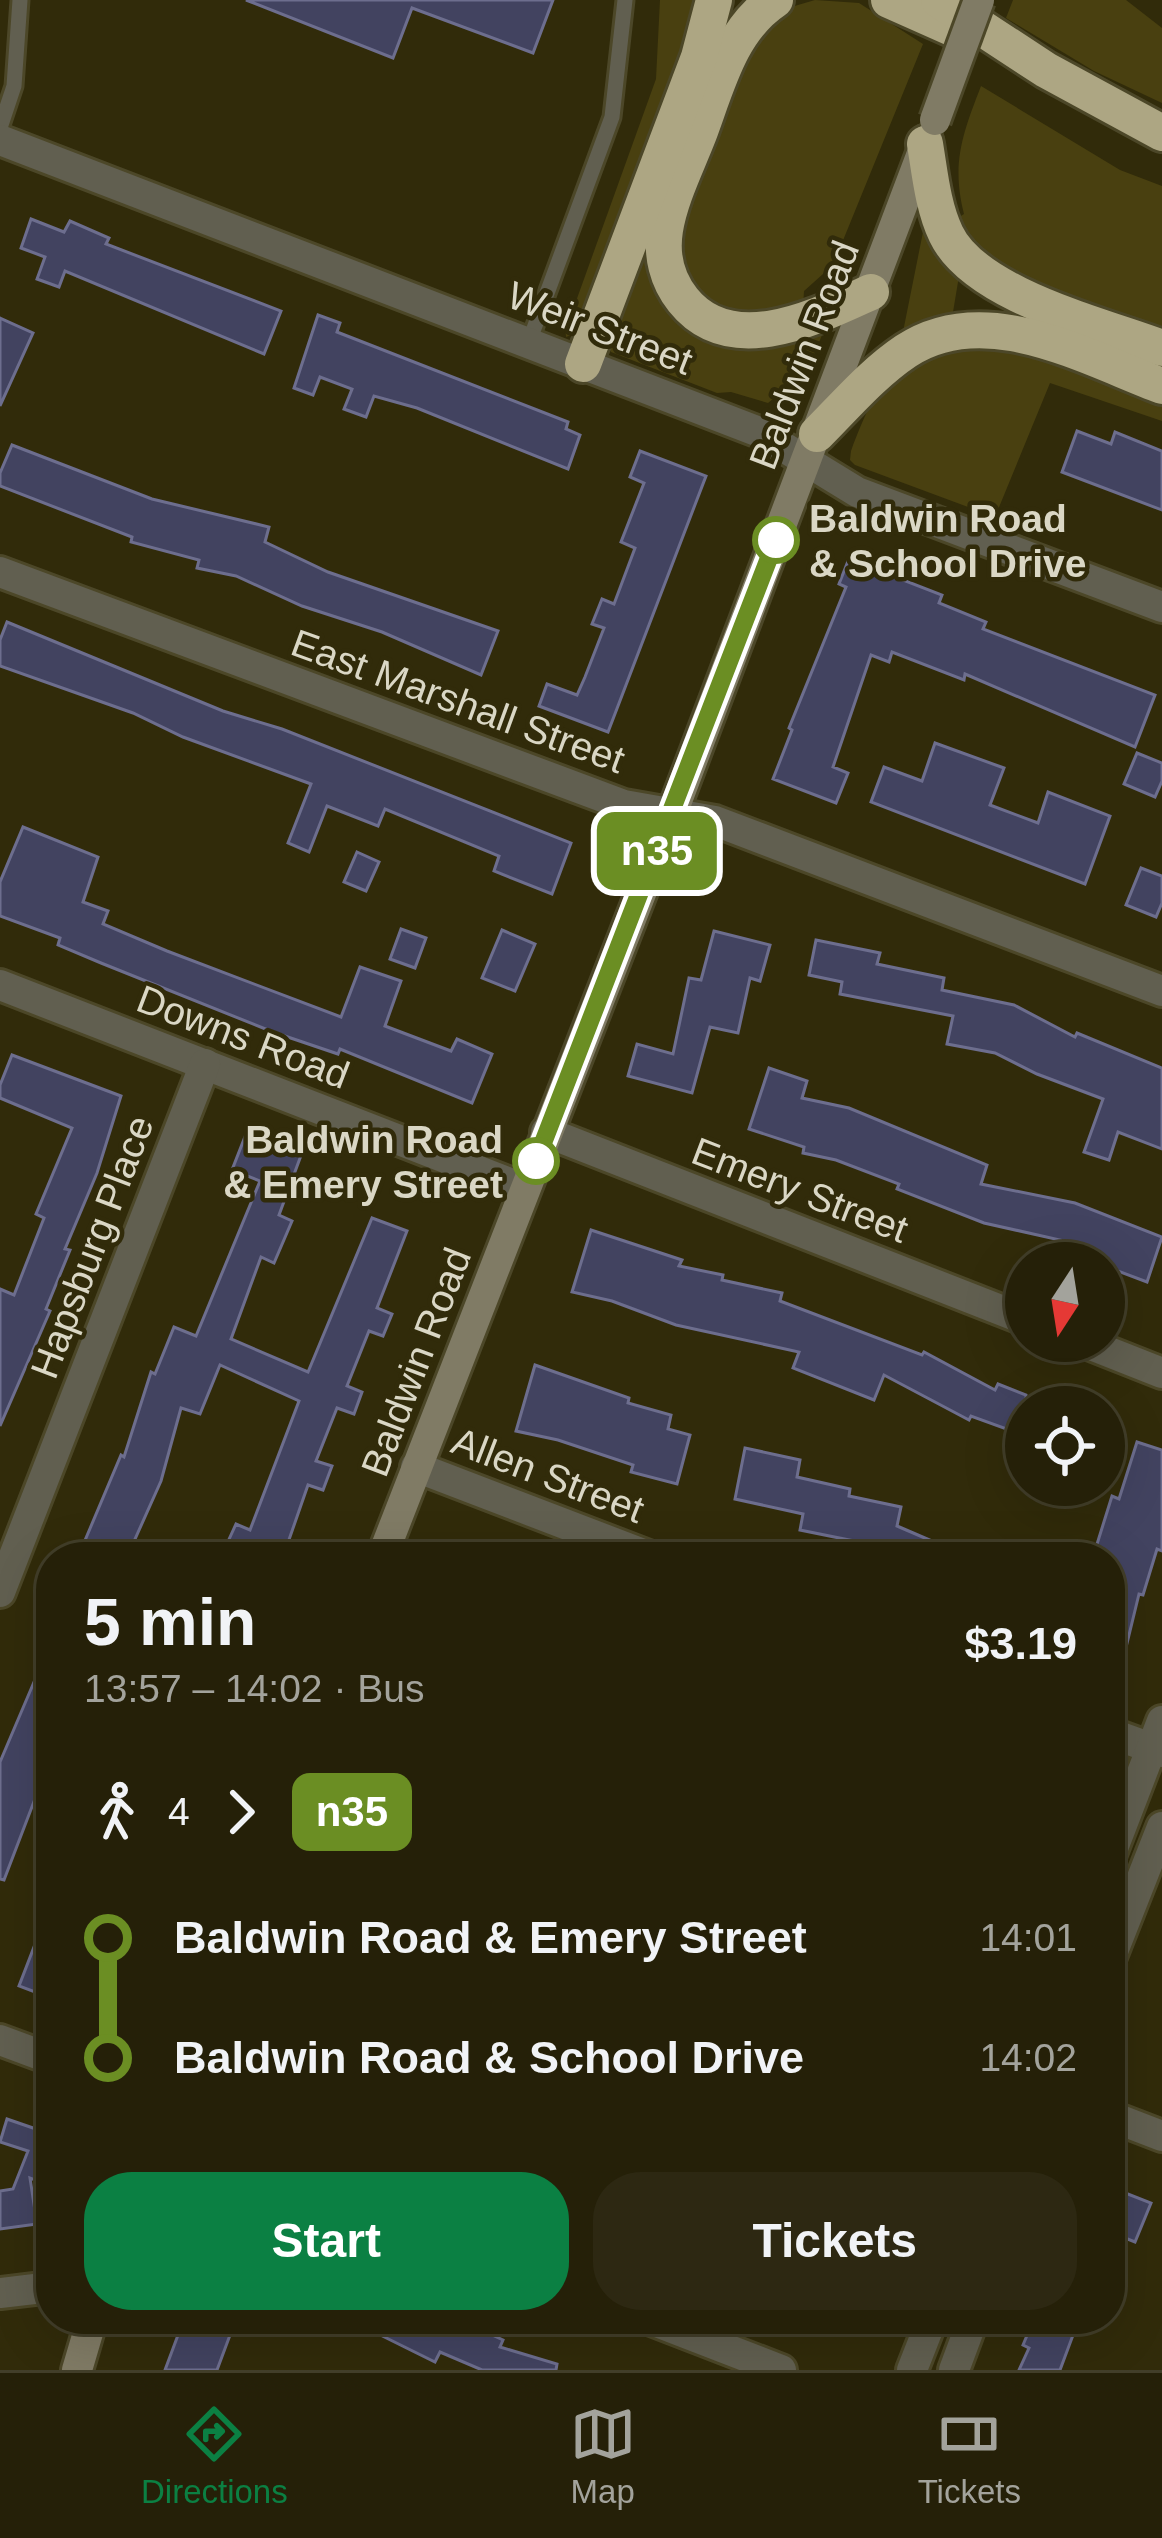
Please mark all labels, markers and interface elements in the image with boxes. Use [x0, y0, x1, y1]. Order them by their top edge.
street label: Baldwin Road [741, 235, 867, 475]
street label: Weir Street [502, 273, 699, 383]
place label: Baldwin Road & School Drive [809, 497, 1086, 585]
marker: Baldwin Road & School Drive [754, 518, 798, 562]
street label: East Marshall Street [286, 621, 630, 781]
line badge: n35 [588, 812, 726, 890]
text: n35 [621, 827, 693, 874]
street label: Downs Road [131, 977, 355, 1097]
street label: Hapsburg Place [22, 1110, 162, 1384]
place label: Baldwin Road & Emery Street [223, 1118, 503, 1206]
street label: Emery Street [686, 1129, 914, 1251]
marker: Baldwin Road & Emery Street [514, 1139, 558, 1183]
street label: Baldwin Road [353, 1242, 479, 1482]
north arrow [1005, 1242, 1125, 1362]
map controls [1005, 1242, 1125, 1506]
button: locate [1005, 1386, 1125, 1506]
street label: Allen Street [446, 1419, 650, 1531]
text: 5 min [84, 1585, 256, 1659]
text: $3.19 [964, 1618, 1077, 1669]
text: 13:57 – 14:02 · Bus [84, 1667, 424, 1710]
icon: walk [84, 1779, 150, 1845]
icon: forward [208, 1779, 274, 1845]
text: n35 [316, 1788, 388, 1835]
text: 4 [168, 1790, 190, 1833]
text: Baldwin Road & Emery Street [174, 1912, 807, 1963]
text: 14:01 [979, 1916, 1077, 1959]
text: Baldwin Road & School Drive [174, 2032, 804, 2083]
text: 14:02 [979, 2036, 1077, 2079]
button: Start [84, 2172, 569, 2310]
button: Tickets [593, 2172, 1077, 2310]
tab: Directions [141, 2401, 288, 2511]
tab: Map [570, 2401, 636, 2511]
tab: Tickets [918, 2401, 1021, 2511]

